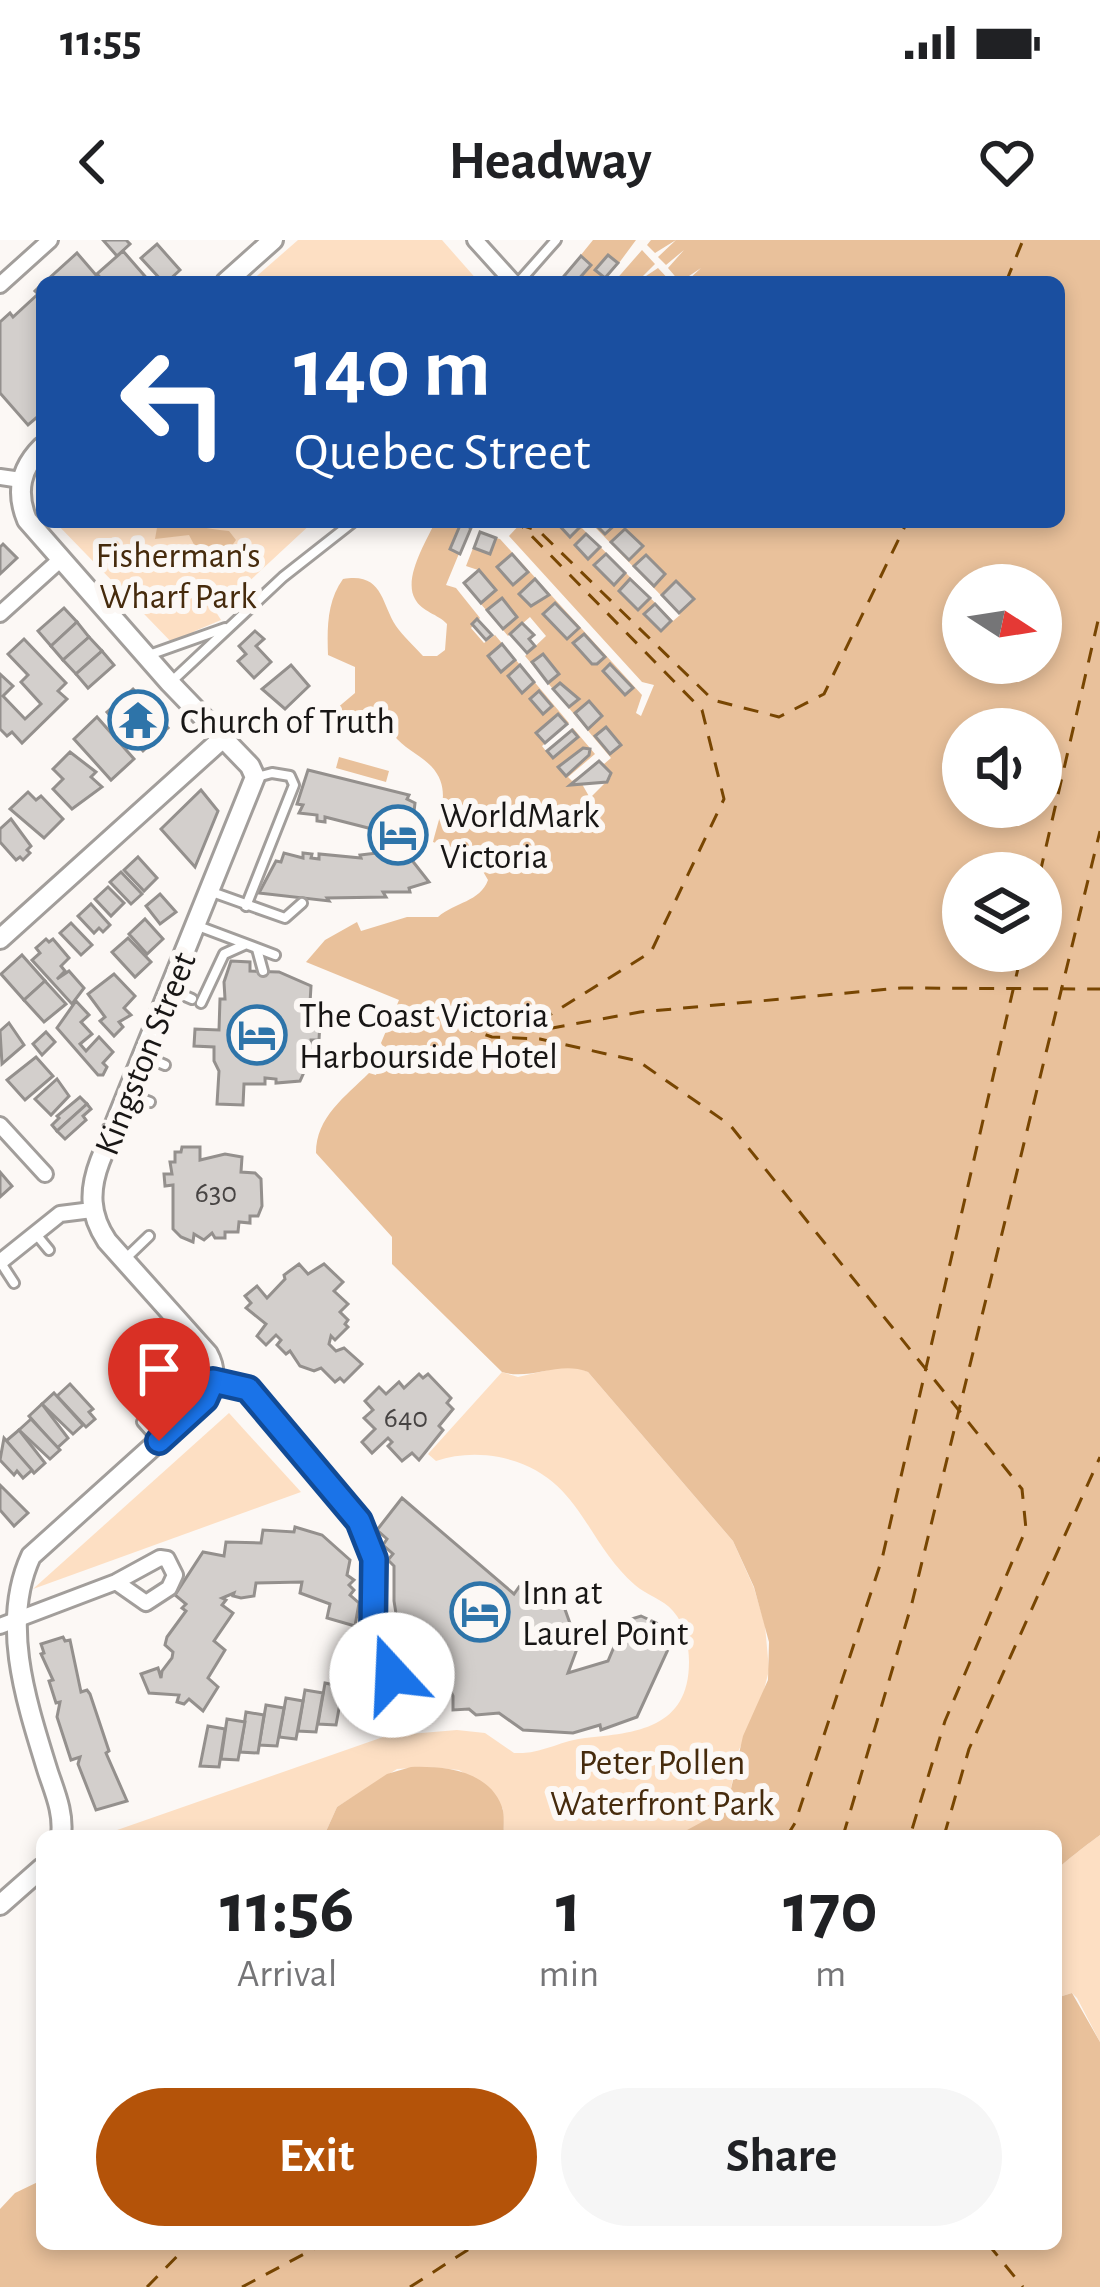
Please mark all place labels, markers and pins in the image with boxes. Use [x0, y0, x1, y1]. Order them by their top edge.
temple icon: Church of Truth [107, 689, 169, 751]
place label: Church of Truth [180, 704, 395, 740]
place label: WorldMark Victoria [440, 798, 600, 875]
hotel icon: WorldMark Victoria [367, 804, 429, 866]
place label: The Coast Victoria Harbourside Hotel [299, 998, 558, 1075]
hotel icon: The Coast Victoria Harbourside Hotel [226, 1004, 288, 1066]
pin [108, 1318, 210, 1441]
place label: Inn at Laurel Point [522, 1575, 689, 1652]
hotel icon: Inn at Laurel Point [449, 1581, 511, 1643]

